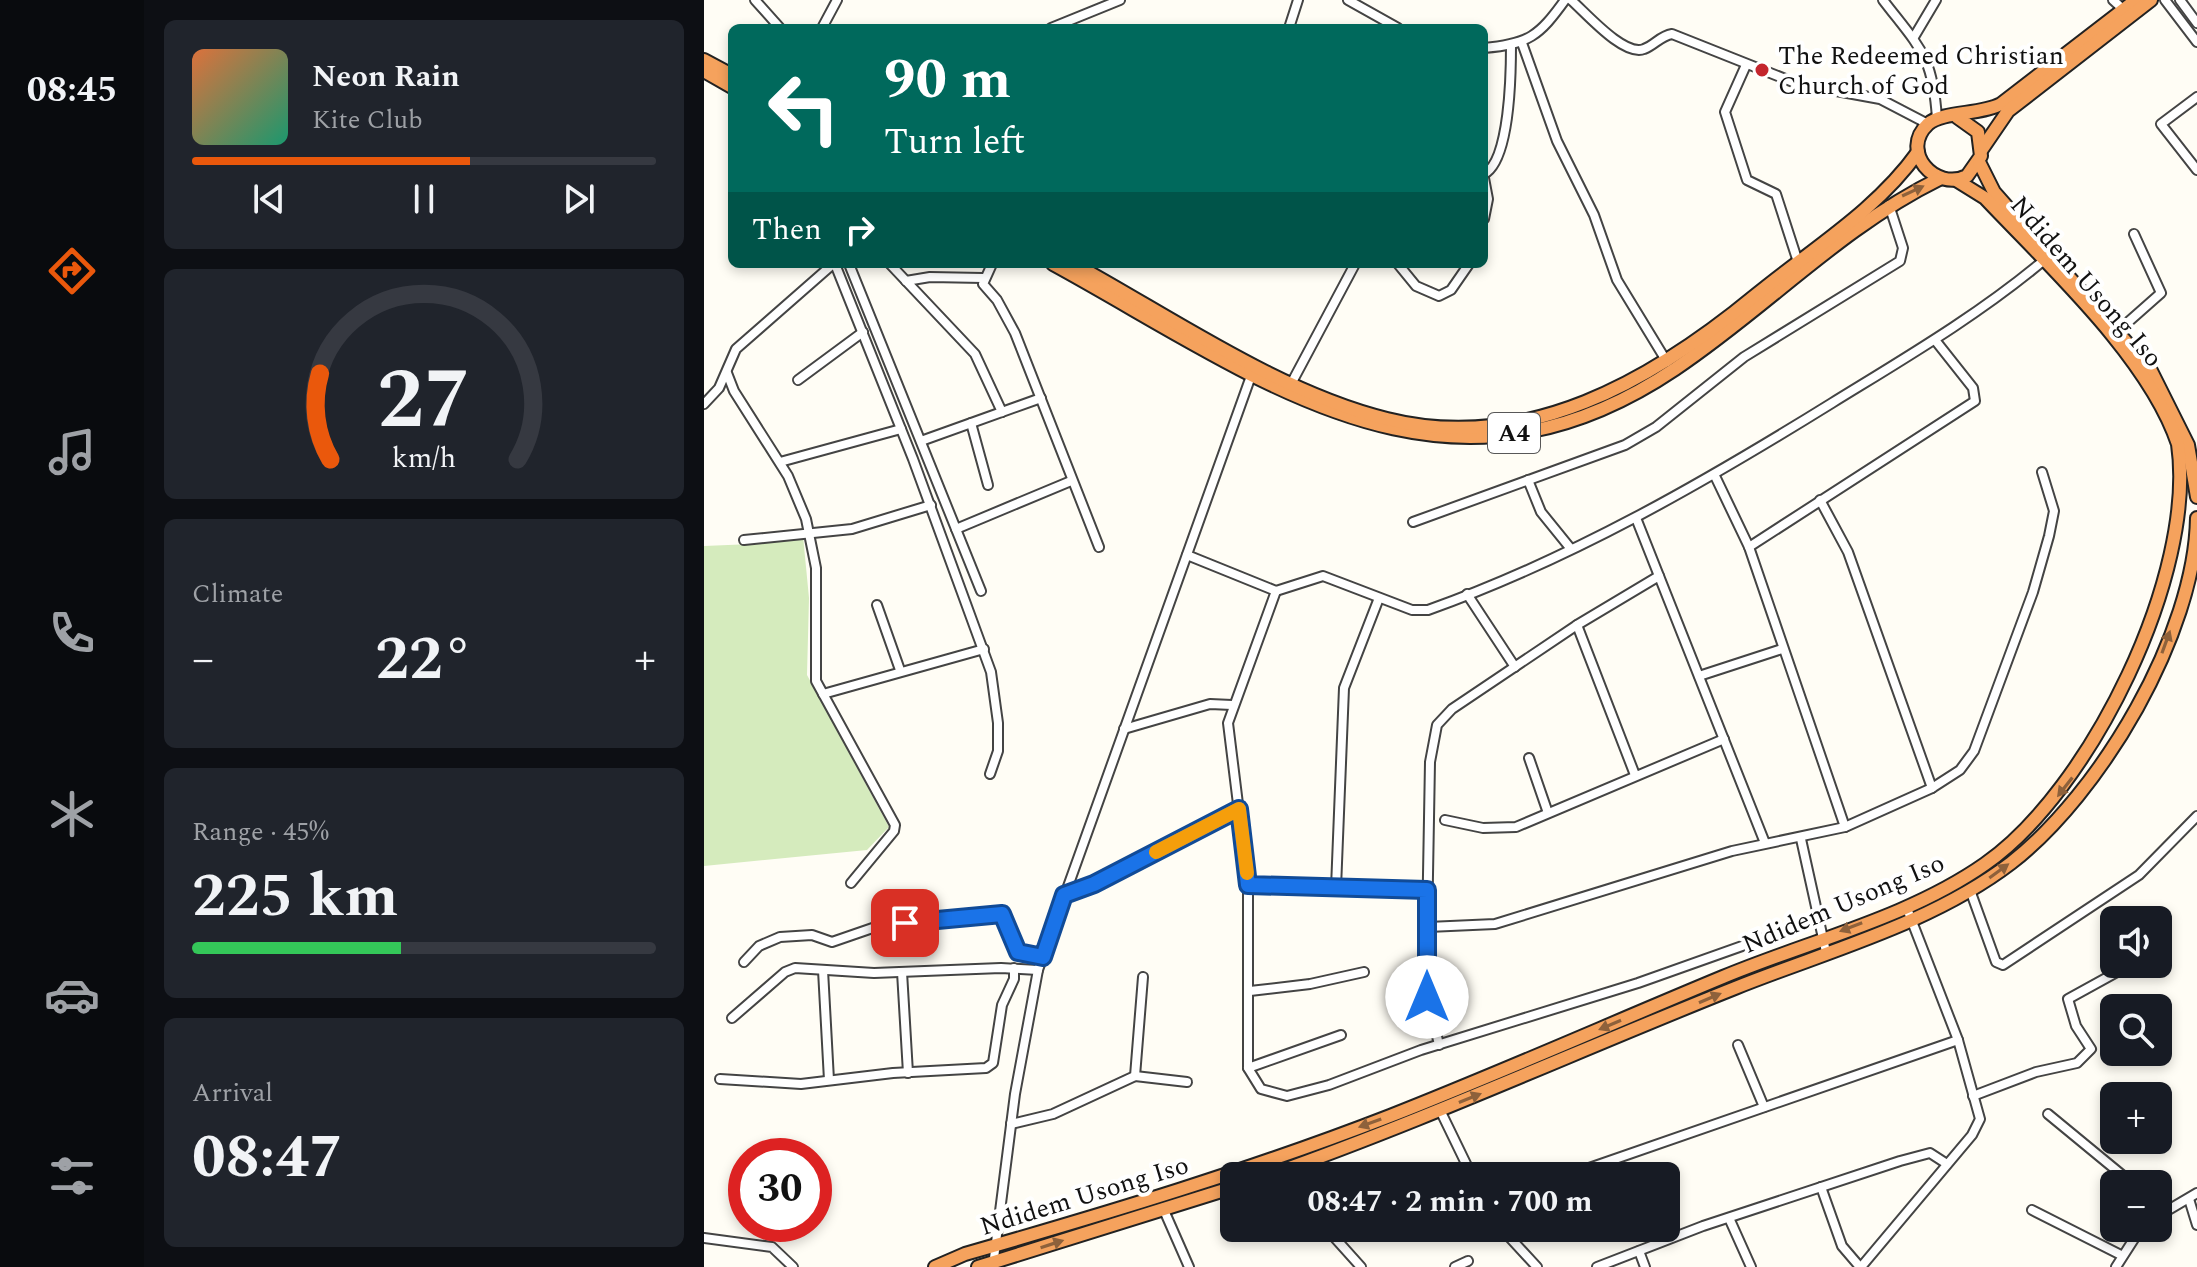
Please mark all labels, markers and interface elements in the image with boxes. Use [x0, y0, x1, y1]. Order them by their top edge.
place label: The Redeemed Christian Church of God [1778, 36, 2064, 106]
text: 90 m [884, 38, 1011, 123]
text: Neon Rain [312, 54, 460, 100]
icon: left [752, 56, 856, 160]
marker: The Redeemed Christian Church of God [1753, 61, 1771, 79]
text: 08:45 [27, 63, 117, 118]
text: Kite Club [312, 100, 423, 140]
text: Turn left [884, 115, 1025, 170]
icon: previous [247, 177, 291, 221]
icon: pause [402, 177, 446, 221]
icon: next [557, 177, 601, 221]
one-way arrow [1901, 184, 1924, 198]
street label: Ndidem Usong Iso [2000, 187, 2172, 376]
text: Then [752, 207, 822, 253]
icon: right [838, 208, 882, 252]
icon: directions [44, 243, 100, 299]
text: 27 [377, 338, 471, 465]
road number: A4 [1488, 413, 1540, 453]
icon: music [44, 424, 100, 480]
text: km/h [392, 437, 456, 480]
text: Climate [192, 574, 283, 614]
icon: phone [44, 605, 100, 661]
text: 22° [375, 614, 473, 706]
text: − [192, 626, 214, 693]
text: + [634, 626, 656, 693]
one-way arrow [2161, 630, 2173, 654]
one-way arrow [2058, 777, 2074, 797]
icon: climate [44, 786, 100, 842]
text: Range · 45% [192, 812, 329, 852]
street label: Ndidem Usong Iso [1736, 843, 1951, 965]
text: 225 km [192, 851, 398, 943]
one-way arrow [1989, 864, 2009, 880]
pin [871, 889, 939, 957]
icon: arrive [883, 901, 927, 945]
map controls [2100, 906, 2172, 1242]
button: sound [2100, 906, 2172, 978]
one-way arrow [1839, 921, 1863, 934]
position arrow [1385, 955, 1469, 1039]
icon: car [44, 967, 100, 1023]
one-way arrow [1698, 991, 1722, 1004]
button: search [2100, 994, 2172, 1066]
one-way arrow [1598, 1018, 1622, 1031]
text: Arrival [192, 1073, 273, 1113]
button: + [2100, 1082, 2172, 1154]
one-way arrow [1458, 1091, 1482, 1104]
text: 08:47 [192, 1112, 343, 1204]
one-way arrow [1357, 1118, 1381, 1130]
speed limit sign: 30 [728, 1138, 832, 1242]
street label: Ndidem Usong Iso [975, 1145, 1194, 1247]
icon: filters [44, 1148, 100, 1204]
button: − [2100, 1170, 2172, 1242]
text: 08:47 · 2 min · 700 m [1307, 1179, 1593, 1225]
one-way arrow [1040, 1237, 1064, 1250]

